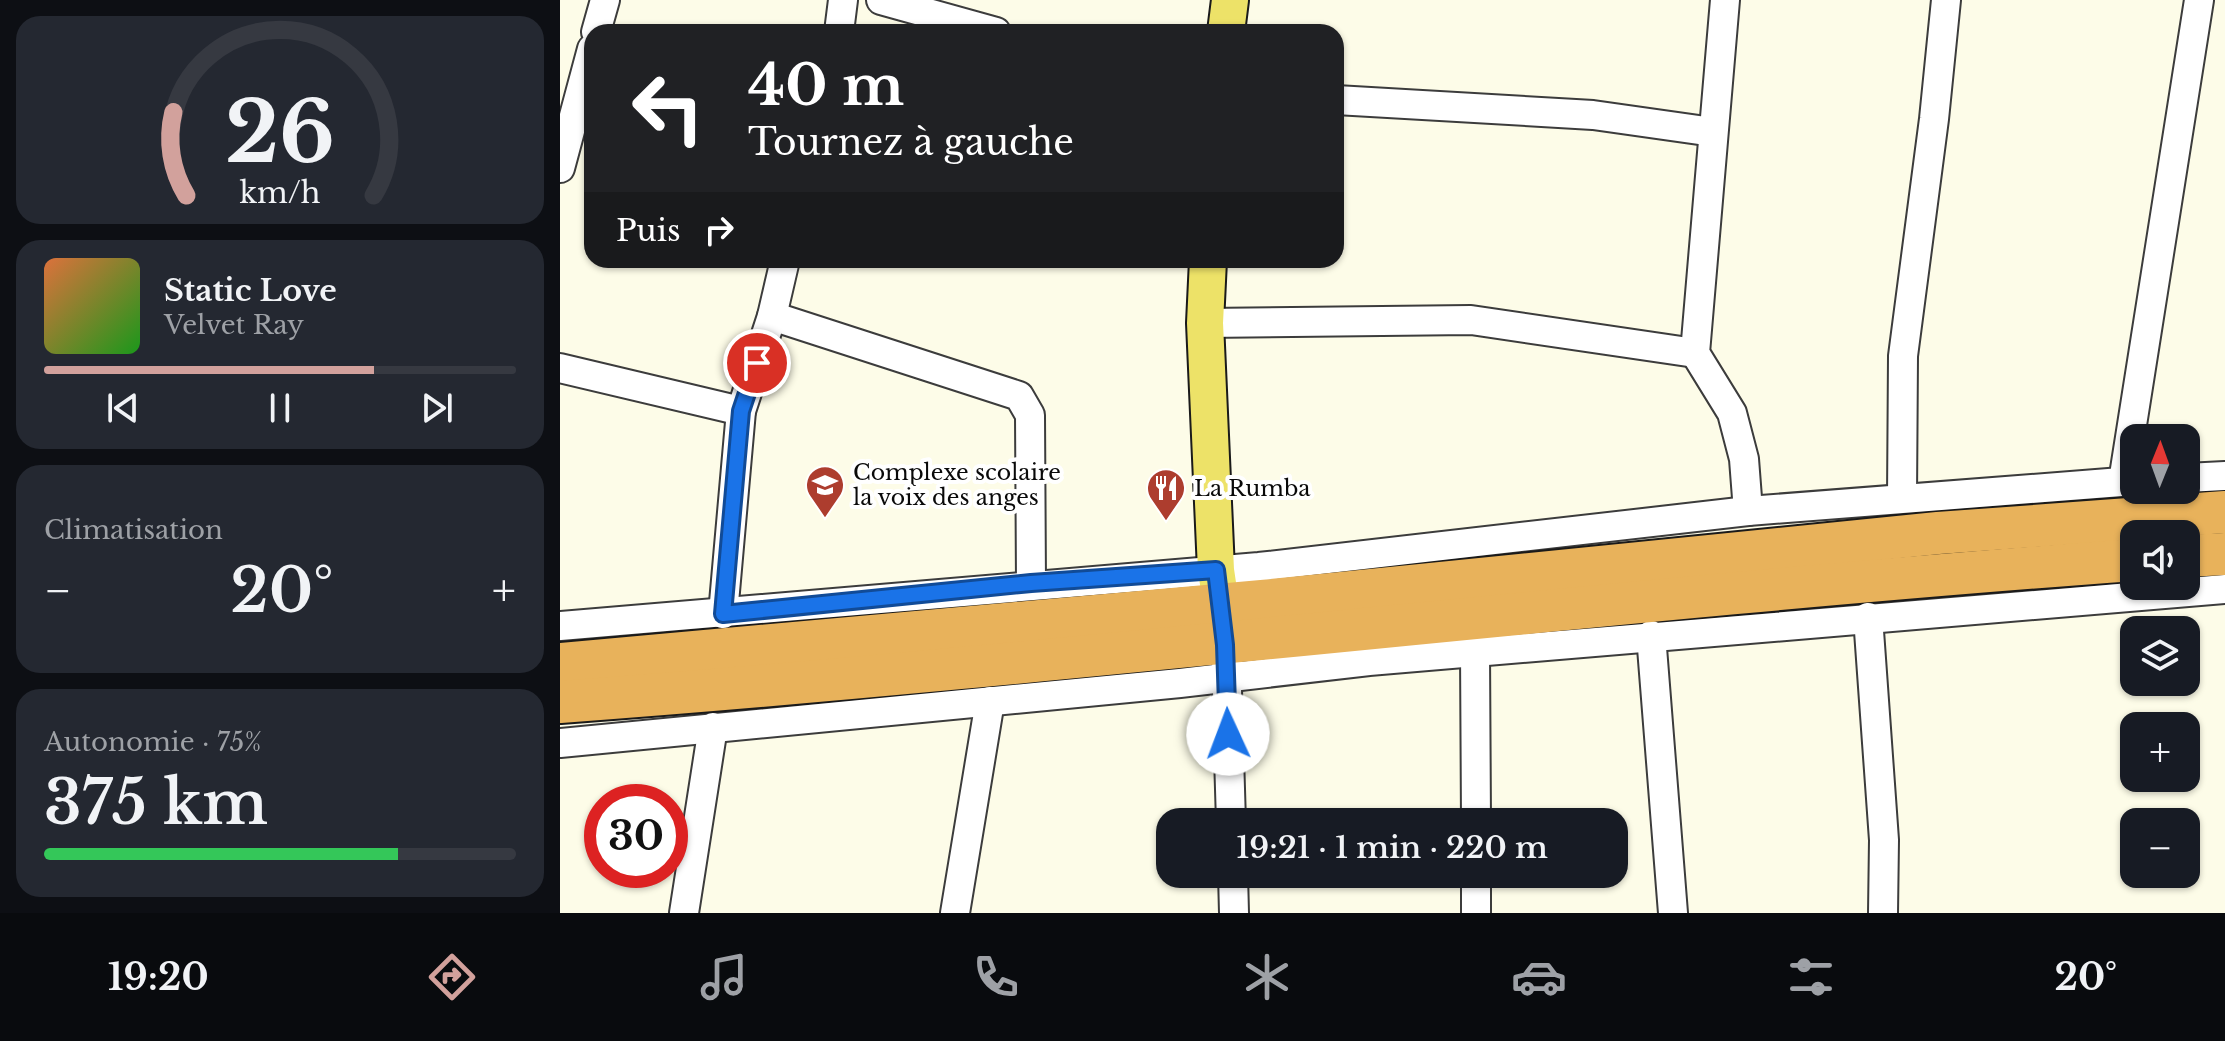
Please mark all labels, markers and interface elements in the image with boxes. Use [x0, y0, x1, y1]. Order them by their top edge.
text: 40 m [748, 51, 904, 120]
icon: left [616, 56, 720, 160]
text: 26 [225, 81, 335, 184]
text: Tournez à gauche [748, 120, 1074, 165]
text: km/h [239, 175, 321, 211]
icon: right [697, 208, 741, 252]
text: Puis [616, 212, 681, 249]
text: Static Love [164, 272, 337, 309]
text: Velvet Ray [164, 309, 304, 341]
pin [723, 329, 791, 397]
icon: arrive [735, 341, 779, 385]
icon: previous [101, 386, 145, 430]
icon: pause [258, 386, 302, 430]
icon: next [415, 386, 459, 430]
north arrow [2120, 424, 2200, 504]
map controls [2120, 424, 2200, 888]
place label: Complexe scolaire la voix des anges [853, 459, 1061, 511]
school or university icon: Complexe scolaire la voix des anges [804, 464, 846, 519]
restaurant icon: La Rumba [1145, 467, 1187, 522]
place label: La Rumba [1194, 475, 1311, 502]
text: Climatisation [44, 514, 223, 546]
button: sound [2120, 520, 2200, 600]
text: 20° [230, 554, 333, 628]
text: − [44, 563, 72, 618]
text: + [492, 563, 516, 618]
button: layers [2120, 616, 2200, 696]
position arrow [1186, 692, 1270, 776]
button: + [2120, 712, 2200, 792]
text: Autonomie · 75% [44, 726, 262, 758]
text: 375 km [44, 766, 268, 840]
speed limit sign: 30 [584, 784, 688, 888]
button: − [2120, 808, 2200, 888]
text: 19:21 · 1 min · 220 m [1236, 829, 1548, 866]
icon: directions [424, 949, 480, 1005]
icon: music [696, 949, 752, 1005]
icon: phone [968, 949, 1024, 1005]
icon: climate [1239, 949, 1295, 1005]
icon: car [1511, 949, 1567, 1005]
icon: filters [1783, 949, 1839, 1005]
text: 19:20 [108, 955, 209, 1000]
text: 20° [2054, 955, 2117, 1000]

